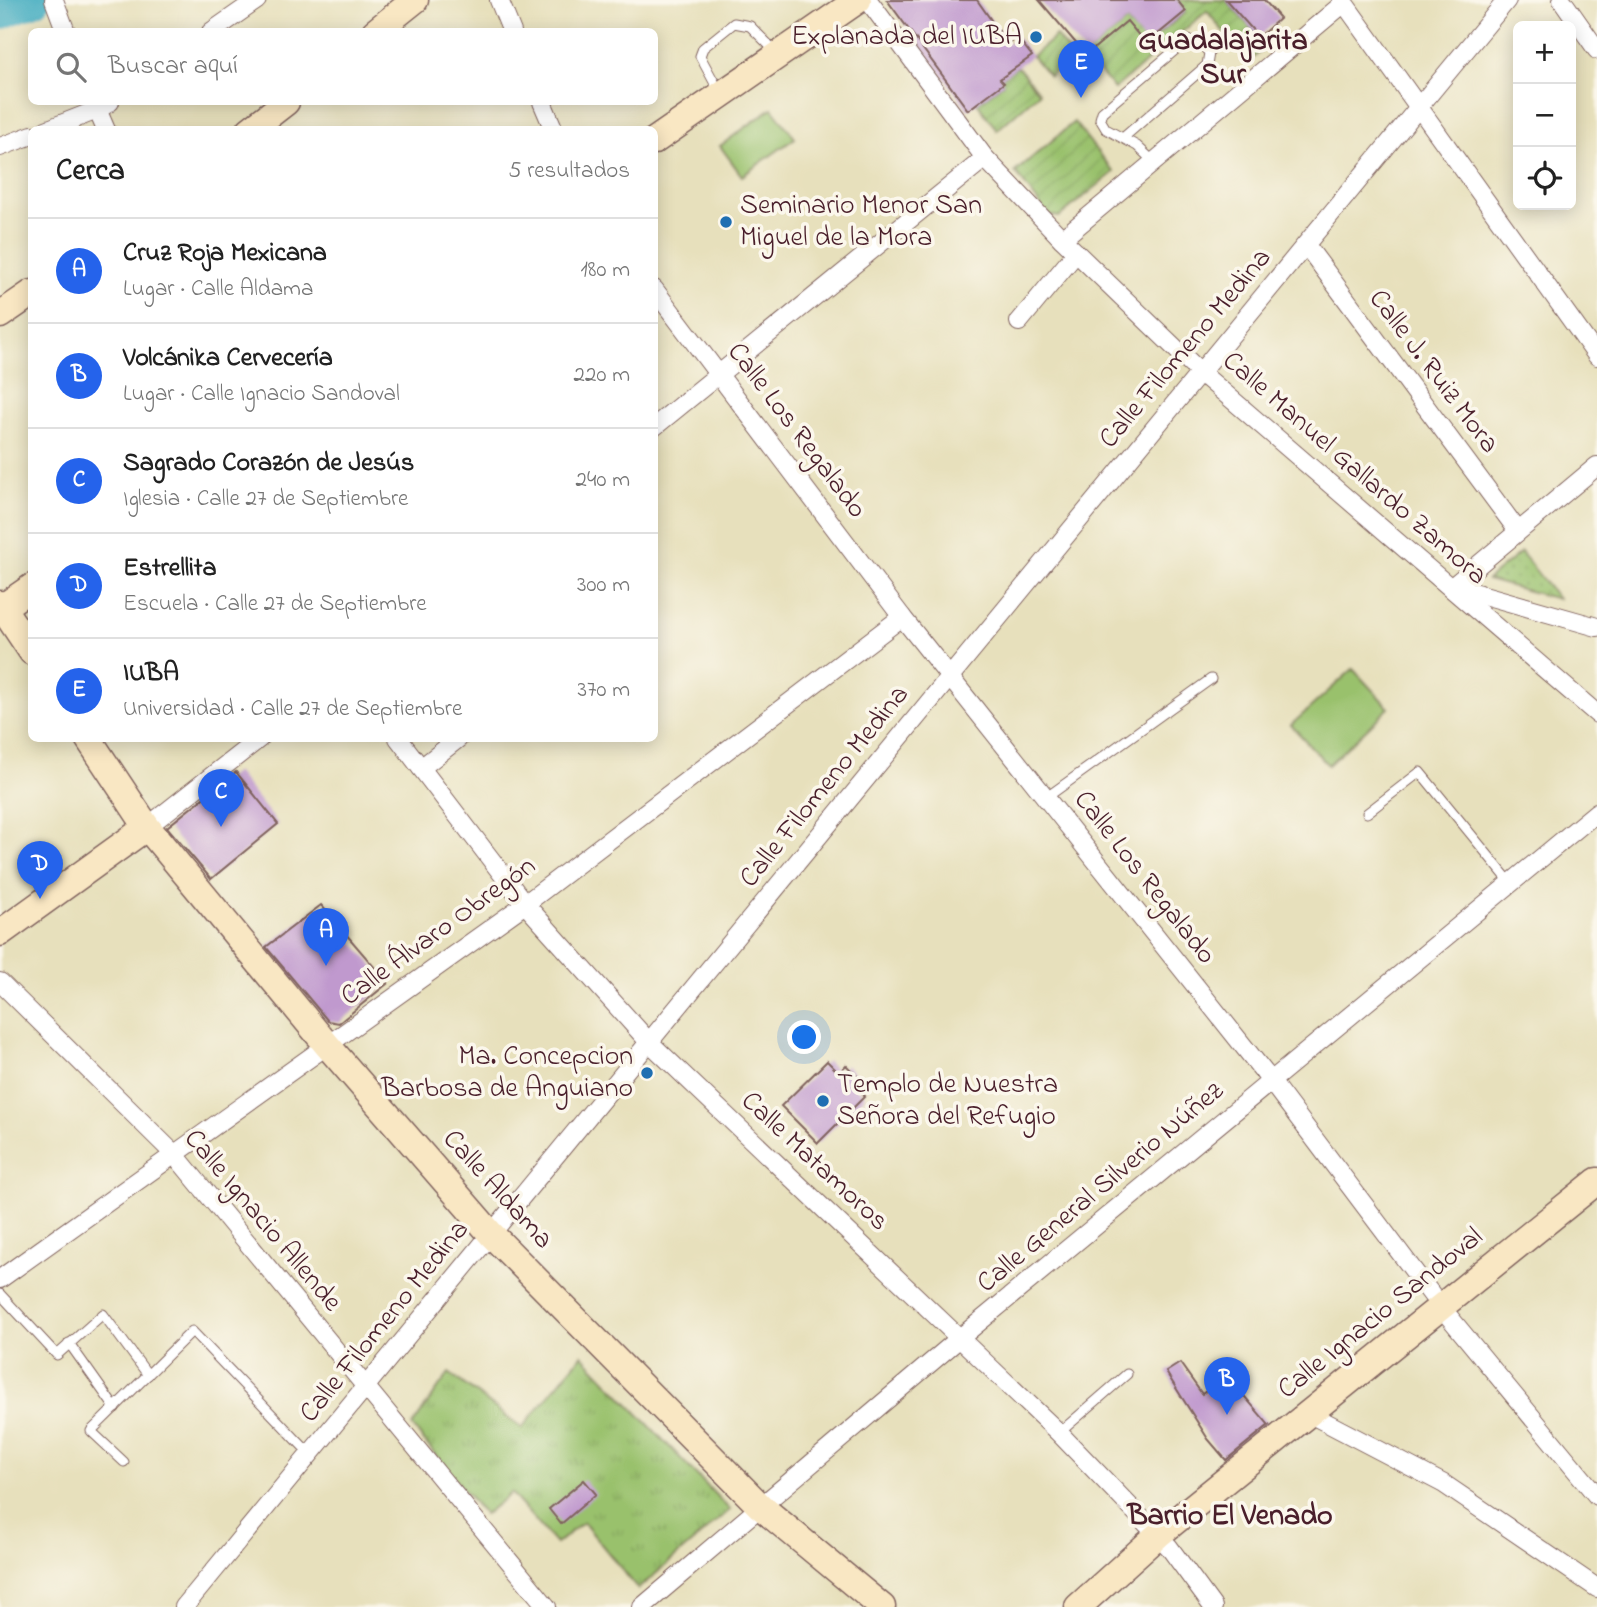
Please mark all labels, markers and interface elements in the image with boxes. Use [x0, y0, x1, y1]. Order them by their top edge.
place label: Explanada del IUBA [791, 17, 1022, 58]
district label: Guadalajarita Sur [1138, 20, 1308, 98]
map controls [1513, 21, 1576, 210]
button: + [1513, 21, 1576, 84]
search box [28, 28, 658, 105]
marker: Explanada del IUBA [1028, 29, 1044, 45]
pin: E [1058, 40, 1104, 98]
icon: search [52, 48, 90, 86]
text: Buscar aquí [108, 48, 238, 86]
button: − [1513, 84, 1576, 147]
button: locate [1513, 147, 1576, 210]
text: Cerca [56, 150, 125, 194]
text: 5 resultados [508, 155, 630, 188]
place label: Seminario Menor San Miguel de la Mora [740, 186, 982, 259]
marker: Seminario Menor San Miguel de la Mora [718, 214, 734, 230]
text: Cruz Roja Mexicana [123, 235, 327, 273]
street label: Calle Filomeno Medina [1090, 240, 1282, 458]
text: A [72, 254, 86, 287]
text: 180 m [581, 254, 630, 287]
text: Lugar · Calle Aldama [123, 273, 313, 306]
street label: Calle J. Ruiz Mora [1358, 281, 1508, 463]
street label: Calle Los Regalado [716, 334, 876, 528]
text: Volcánika Cervecería [123, 340, 333, 378]
street label: Calle Manuel Gallardo Zamora [1212, 342, 1496, 596]
text: B [71, 359, 87, 392]
text: 220 m [574, 359, 630, 392]
text: Lugar · Calle Ignacio Sandoval [123, 378, 400, 411]
text: Sagrado Corazón de Jesús [123, 445, 414, 483]
text: C [73, 464, 85, 497]
text: 240 m [576, 464, 630, 497]
text: Iglesia · Calle 27 de Septiembre [123, 483, 408, 516]
text: Estrellita [123, 550, 217, 588]
text: D [71, 569, 87, 602]
text: 300 m [577, 569, 630, 602]
text: Escuela · Calle 27 de Septiembre [123, 588, 427, 621]
text: IUBA [123, 655, 179, 693]
text: E [72, 674, 86, 707]
text: 370 m [577, 674, 630, 707]
street label: Calle Filomeno Medina [730, 677, 920, 897]
text: Universidad · Calle 27 de Septiembre [123, 693, 462, 726]
pin: C [198, 769, 244, 827]
street label: Calle Los Regalado [1063, 782, 1225, 974]
pin: D [17, 841, 63, 899]
street label: Calle Álvaro Obregón [333, 847, 545, 1017]
pin: A [303, 908, 349, 966]
your location [787, 1020, 821, 1054]
place label: Ma. Concepcion Barbosa de Anguiano [380, 1037, 633, 1110]
marker: Ma. Concepcion Barbosa de Anguiano [639, 1065, 655, 1081]
place label: Templo de Nuestra Señora del Refugio [837, 1065, 1058, 1138]
street label: Calle General Silverio Núñez [969, 1072, 1234, 1304]
street label: Calle Matamoros [731, 1082, 897, 1242]
marker: Templo de Nuestra Señora del Refugio [815, 1093, 831, 1109]
street label: Calle Ignacio Allende [173, 1121, 351, 1322]
street label: Calle Aldama [432, 1121, 562, 1259]
street label: Calle Filomeno Medina [290, 1212, 480, 1432]
street label: Calle Ignacio Sandoval [1269, 1218, 1493, 1410]
pin: B [1204, 1357, 1250, 1415]
district label: Barrio El Venado [1125, 1495, 1333, 1539]

